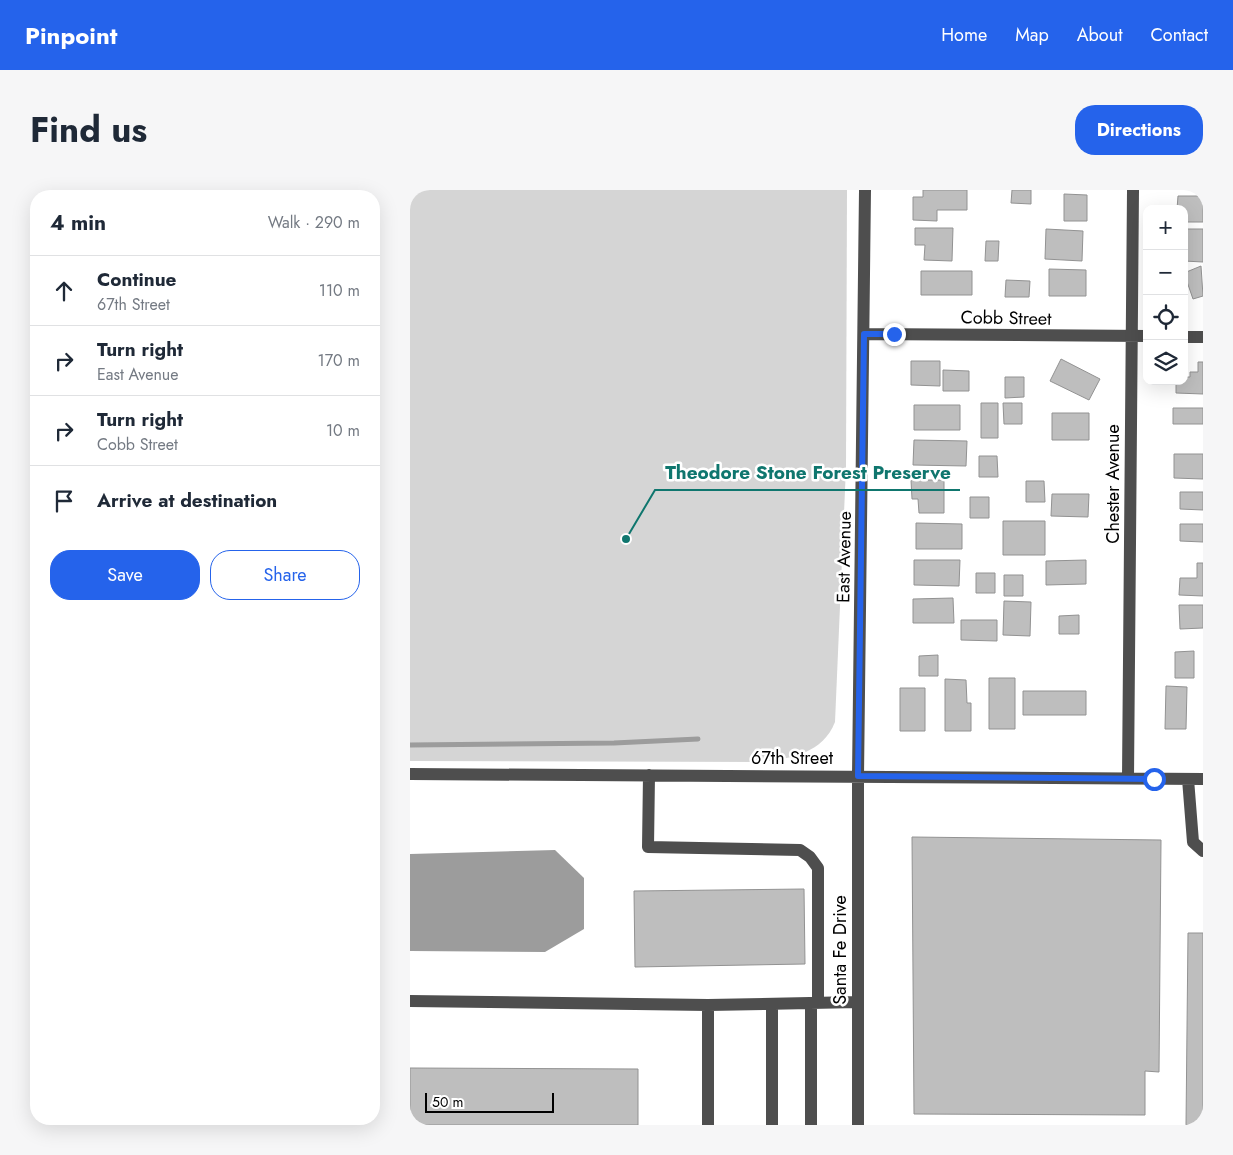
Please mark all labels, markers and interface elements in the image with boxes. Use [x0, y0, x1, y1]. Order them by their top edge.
text: Pinpoint [25, 18, 117, 53]
text: Home [941, 22, 987, 48]
text: Map [1015, 22, 1049, 48]
text: About [1077, 22, 1122, 48]
text: Contact [1150, 22, 1208, 48]
text: Find us [30, 105, 147, 155]
button: Directions [1075, 105, 1203, 155]
map controls [1143, 205, 1188, 385]
button: + [1143, 205, 1188, 250]
text: 4 min [50, 208, 106, 238]
text: Walk · 290 m [268, 211, 360, 234]
button: − [1143, 250, 1188, 295]
text: Continue [97, 266, 176, 293]
icon: ahead [50, 277, 78, 305]
text: 110 m [319, 279, 360, 302]
text: 67th Street [97, 293, 170, 316]
button: locate [1143, 295, 1188, 340]
street label: Cobb Street [960, 304, 1052, 332]
route end [883, 323, 906, 346]
text: Turn right [97, 336, 183, 363]
button: layers [1143, 340, 1188, 385]
icon: right [50, 347, 78, 375]
text: 170 m [318, 349, 360, 372]
text: East Avenue [97, 363, 178, 386]
text: Turn right [97, 406, 183, 433]
icon: right [50, 417, 78, 445]
text: 10 m [326, 419, 360, 442]
street label: Chester Avenue [1100, 424, 1126, 544]
text: Cobb Street [97, 433, 178, 456]
callout: Theodore Stone Forest Preserve [655, 456, 960, 490]
text: Theodore Stone Forest Preserve [665, 459, 951, 486]
icon: arrive [50, 487, 78, 515]
text: Arrive at destination [97, 487, 277, 514]
street label: East Avenue [830, 511, 858, 603]
button: Save [50, 550, 200, 600]
button: Share [210, 550, 360, 600]
street label: 67th Street [751, 745, 834, 771]
route start [1143, 768, 1166, 791]
street label: Santa Fe Drive [827, 895, 853, 1005]
scale bar [425, 1090, 554, 1113]
text: 50 m [432, 1092, 463, 1112]

